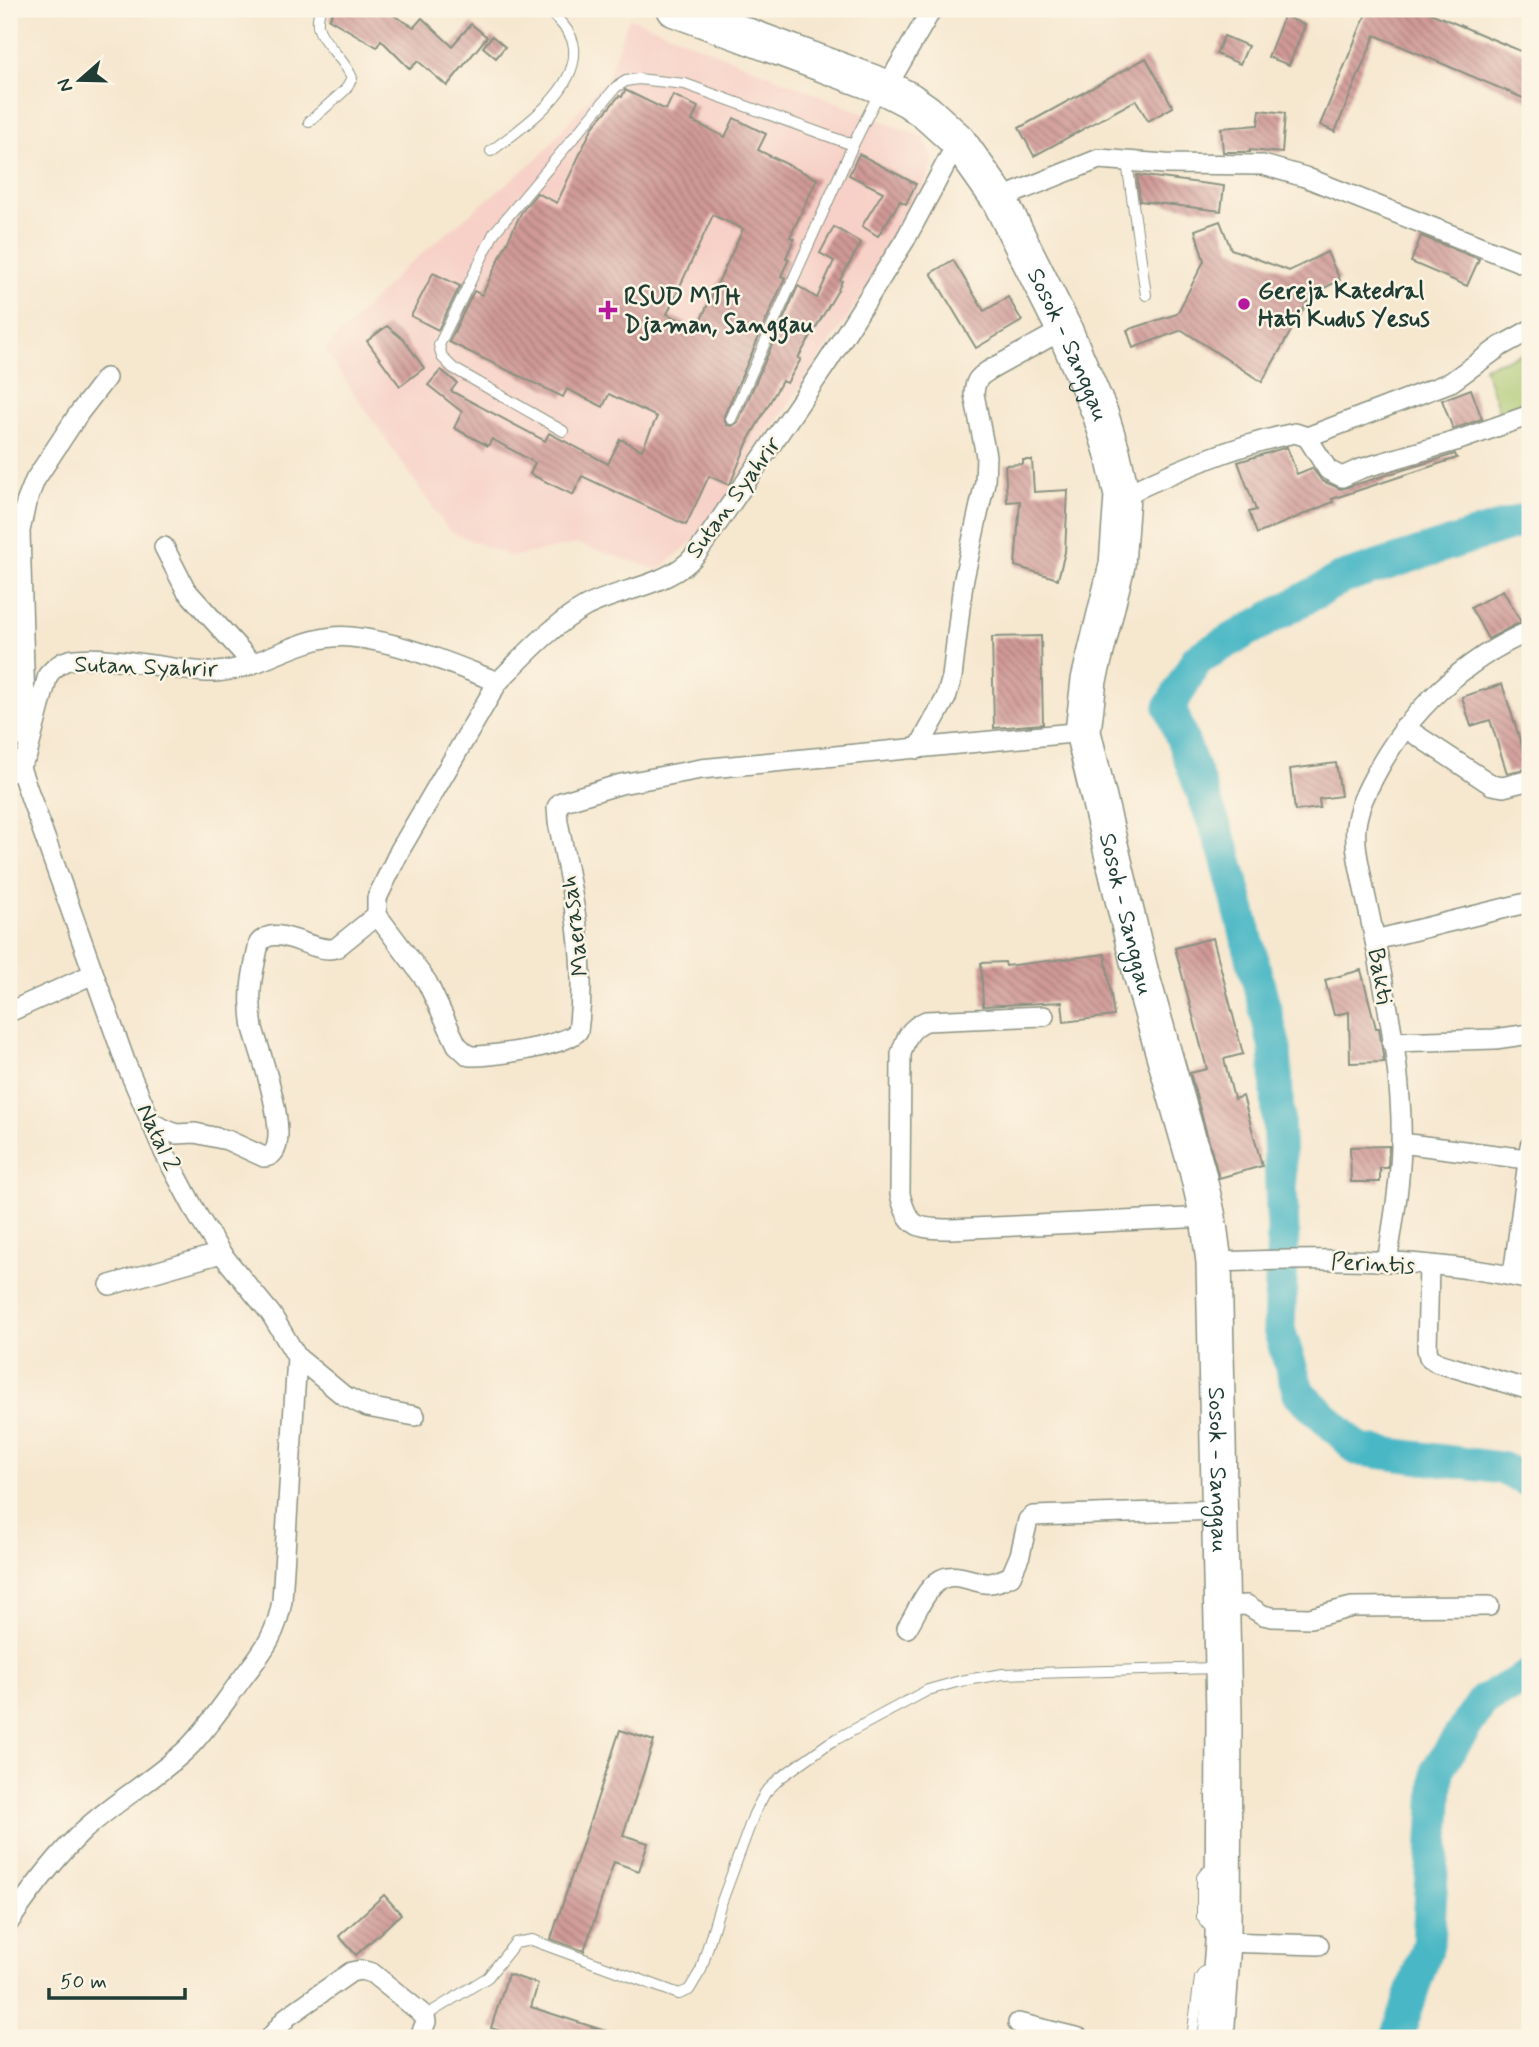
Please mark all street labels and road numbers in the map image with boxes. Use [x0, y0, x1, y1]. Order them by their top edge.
street label: Sosok - Sanggau [1019, 263, 1116, 426]
street label: Sutan Syahrir [679, 431, 789, 565]
street label: Sutan Syahrir [74, 650, 218, 685]
street label: Sosok - Sanggau [1091, 830, 1160, 999]
street label: Maerasah [554, 874, 597, 978]
street label: Bakti [1359, 946, 1400, 1007]
street label: Natal 2 [129, 1099, 187, 1176]
street label: Perintis [1330, 1247, 1416, 1282]
street label: Sosok - Sanggau [1200, 1386, 1234, 1553]

